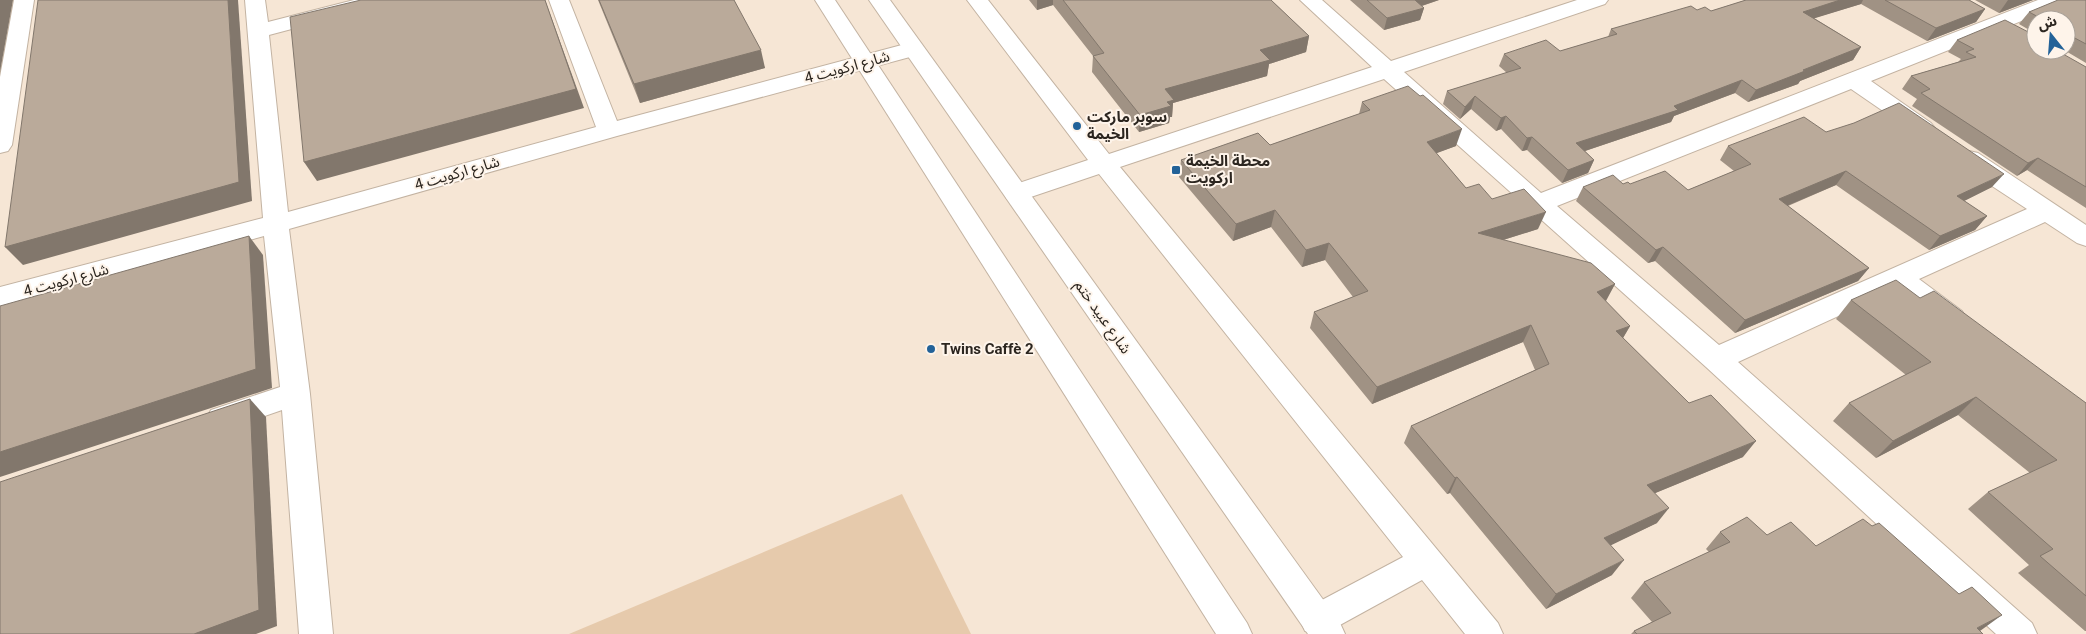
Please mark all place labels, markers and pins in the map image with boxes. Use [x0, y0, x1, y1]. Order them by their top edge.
place label: سوبر ماركت الخيمة [1087, 108, 1167, 143]
marker: سوبر ماركت الخيمة [1071, 120, 1083, 132]
place label: محطة الخيمة اركويت [1186, 152, 1270, 187]
marker: محطة الخيمة اركويت [1170, 164, 1182, 176]
place label: Twins Caffè 2 [941, 340, 1034, 358]
marker: Twins Caffè 2 [925, 343, 937, 355]

